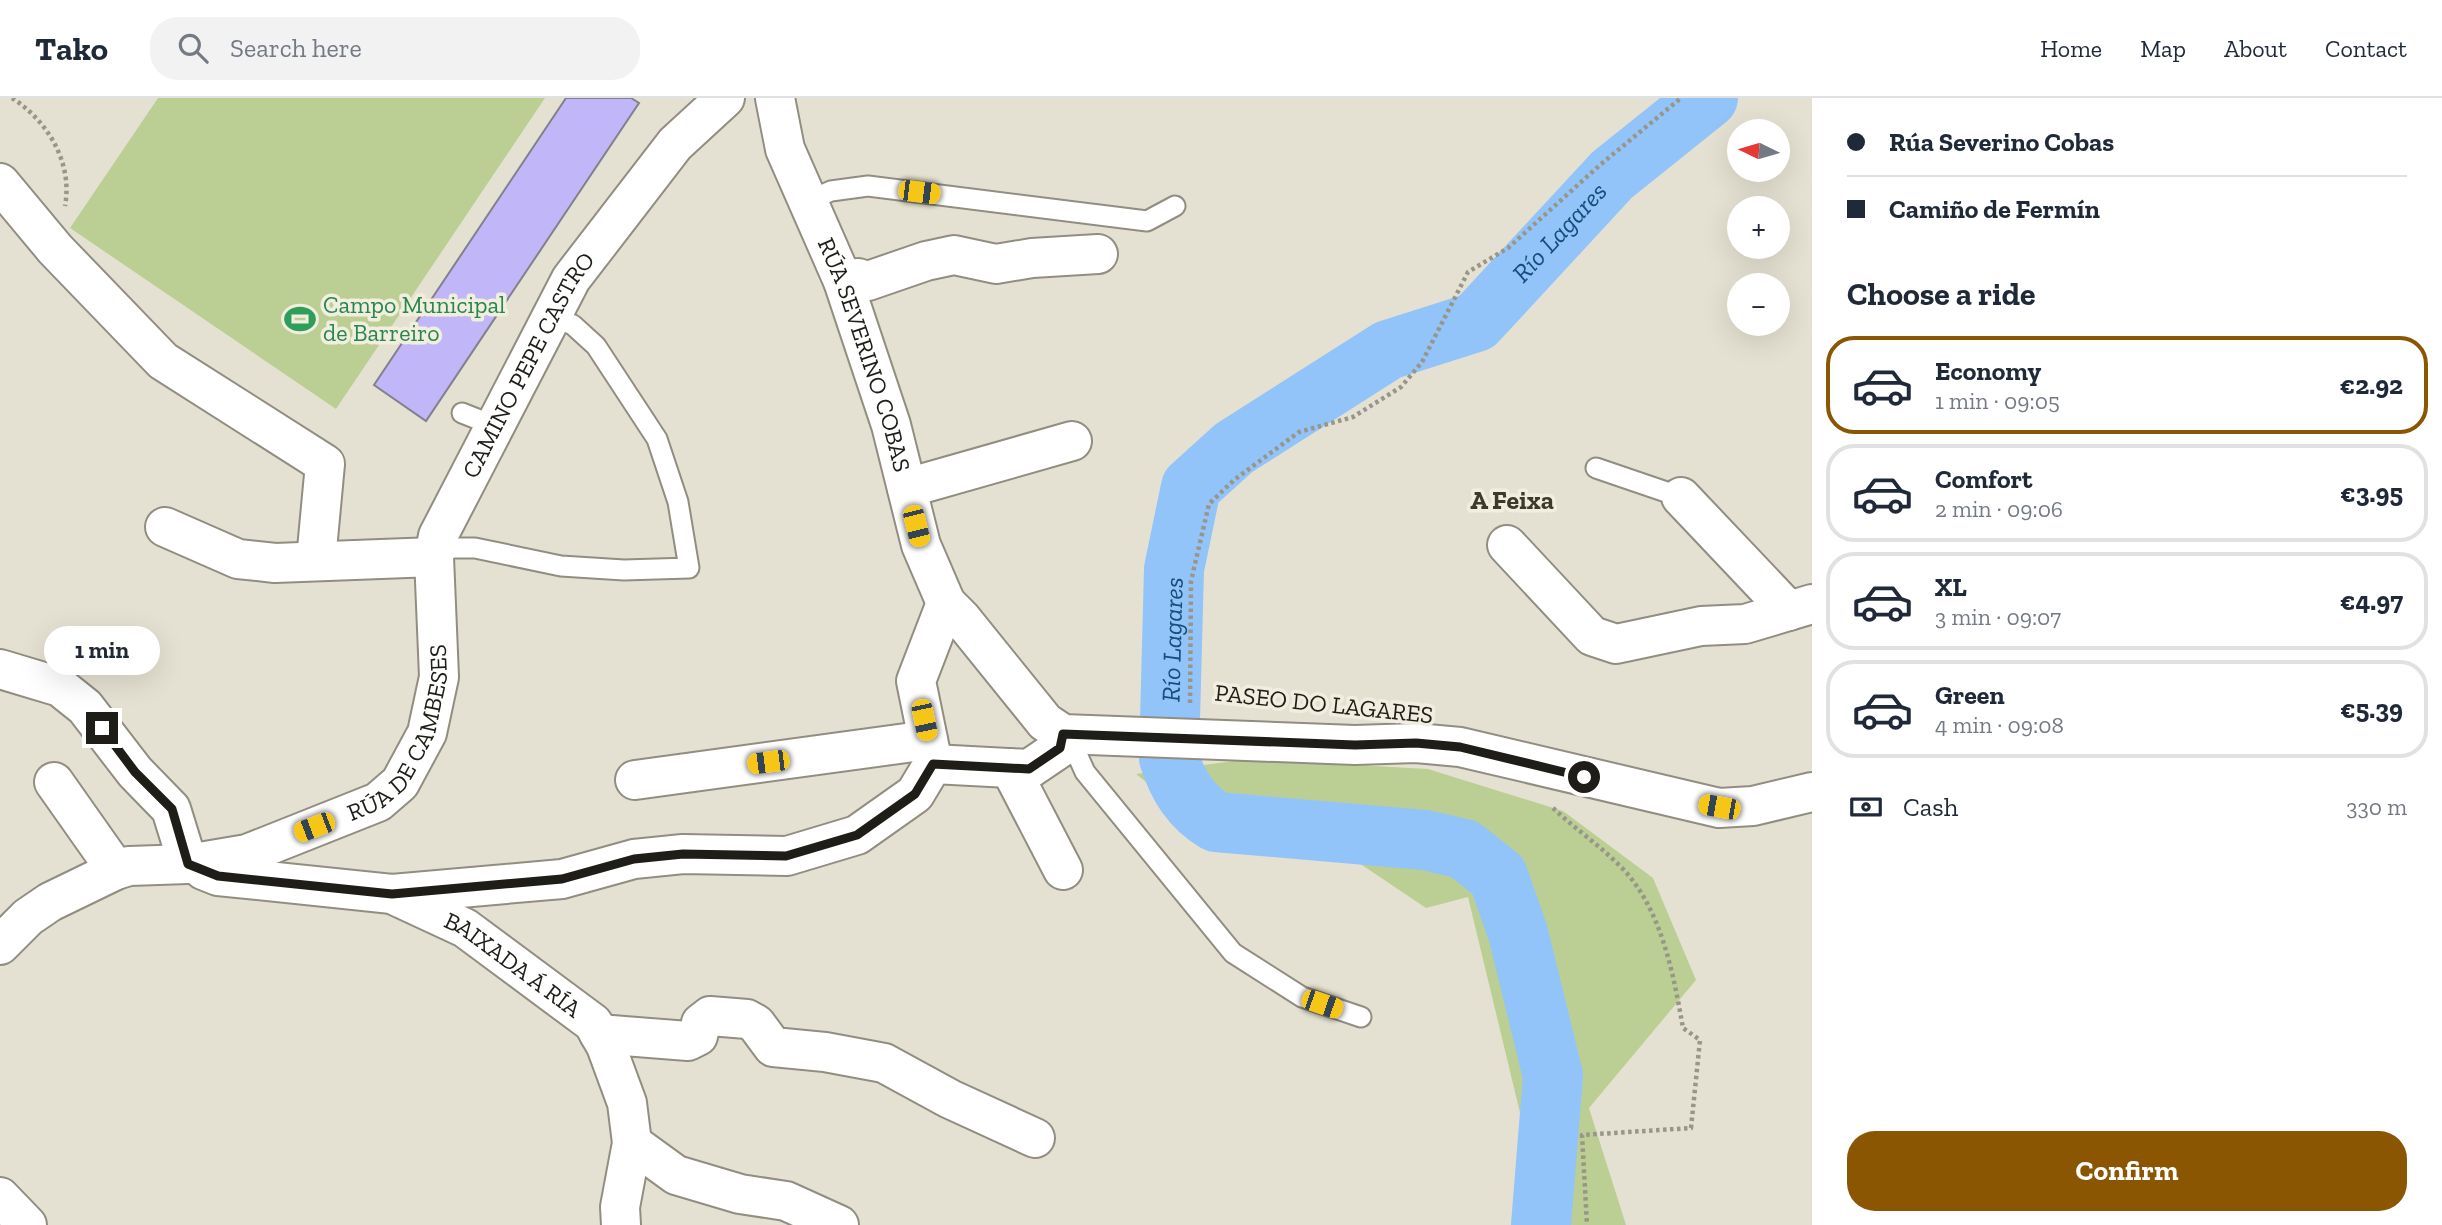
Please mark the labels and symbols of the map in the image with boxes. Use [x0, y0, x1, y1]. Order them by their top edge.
north arrow [1727, 119, 1790, 182]
water label: Río Lagares [1505, 175, 1613, 289]
car [897, 179, 942, 205]
street label: RÚA SEVERINO COBAS [812, 233, 917, 475]
street label: CAMINO PEPE CASTRO [456, 246, 600, 483]
place label: Campo Municipal de Barreiro [323, 290, 505, 347]
sports icon: Campo Municipal de Barreiro [283, 302, 317, 336]
district label: A Feixa [1470, 484, 1554, 516]
car [901, 503, 932, 549]
water label: Río Lagares [1154, 577, 1190, 702]
callout: 1 min [44, 626, 160, 676]
street label: RÚA DE CAMBESES [343, 644, 454, 827]
street label: PASEO DO LAGARES [1213, 678, 1435, 729]
car [910, 697, 939, 743]
route end [86, 712, 118, 744]
car [746, 749, 791, 775]
route start [1568, 761, 1600, 793]
car [1697, 793, 1742, 821]
car [291, 810, 338, 844]
street label: BAIXADA Á RÍA [440, 906, 588, 1024]
car [1299, 987, 1346, 1021]

